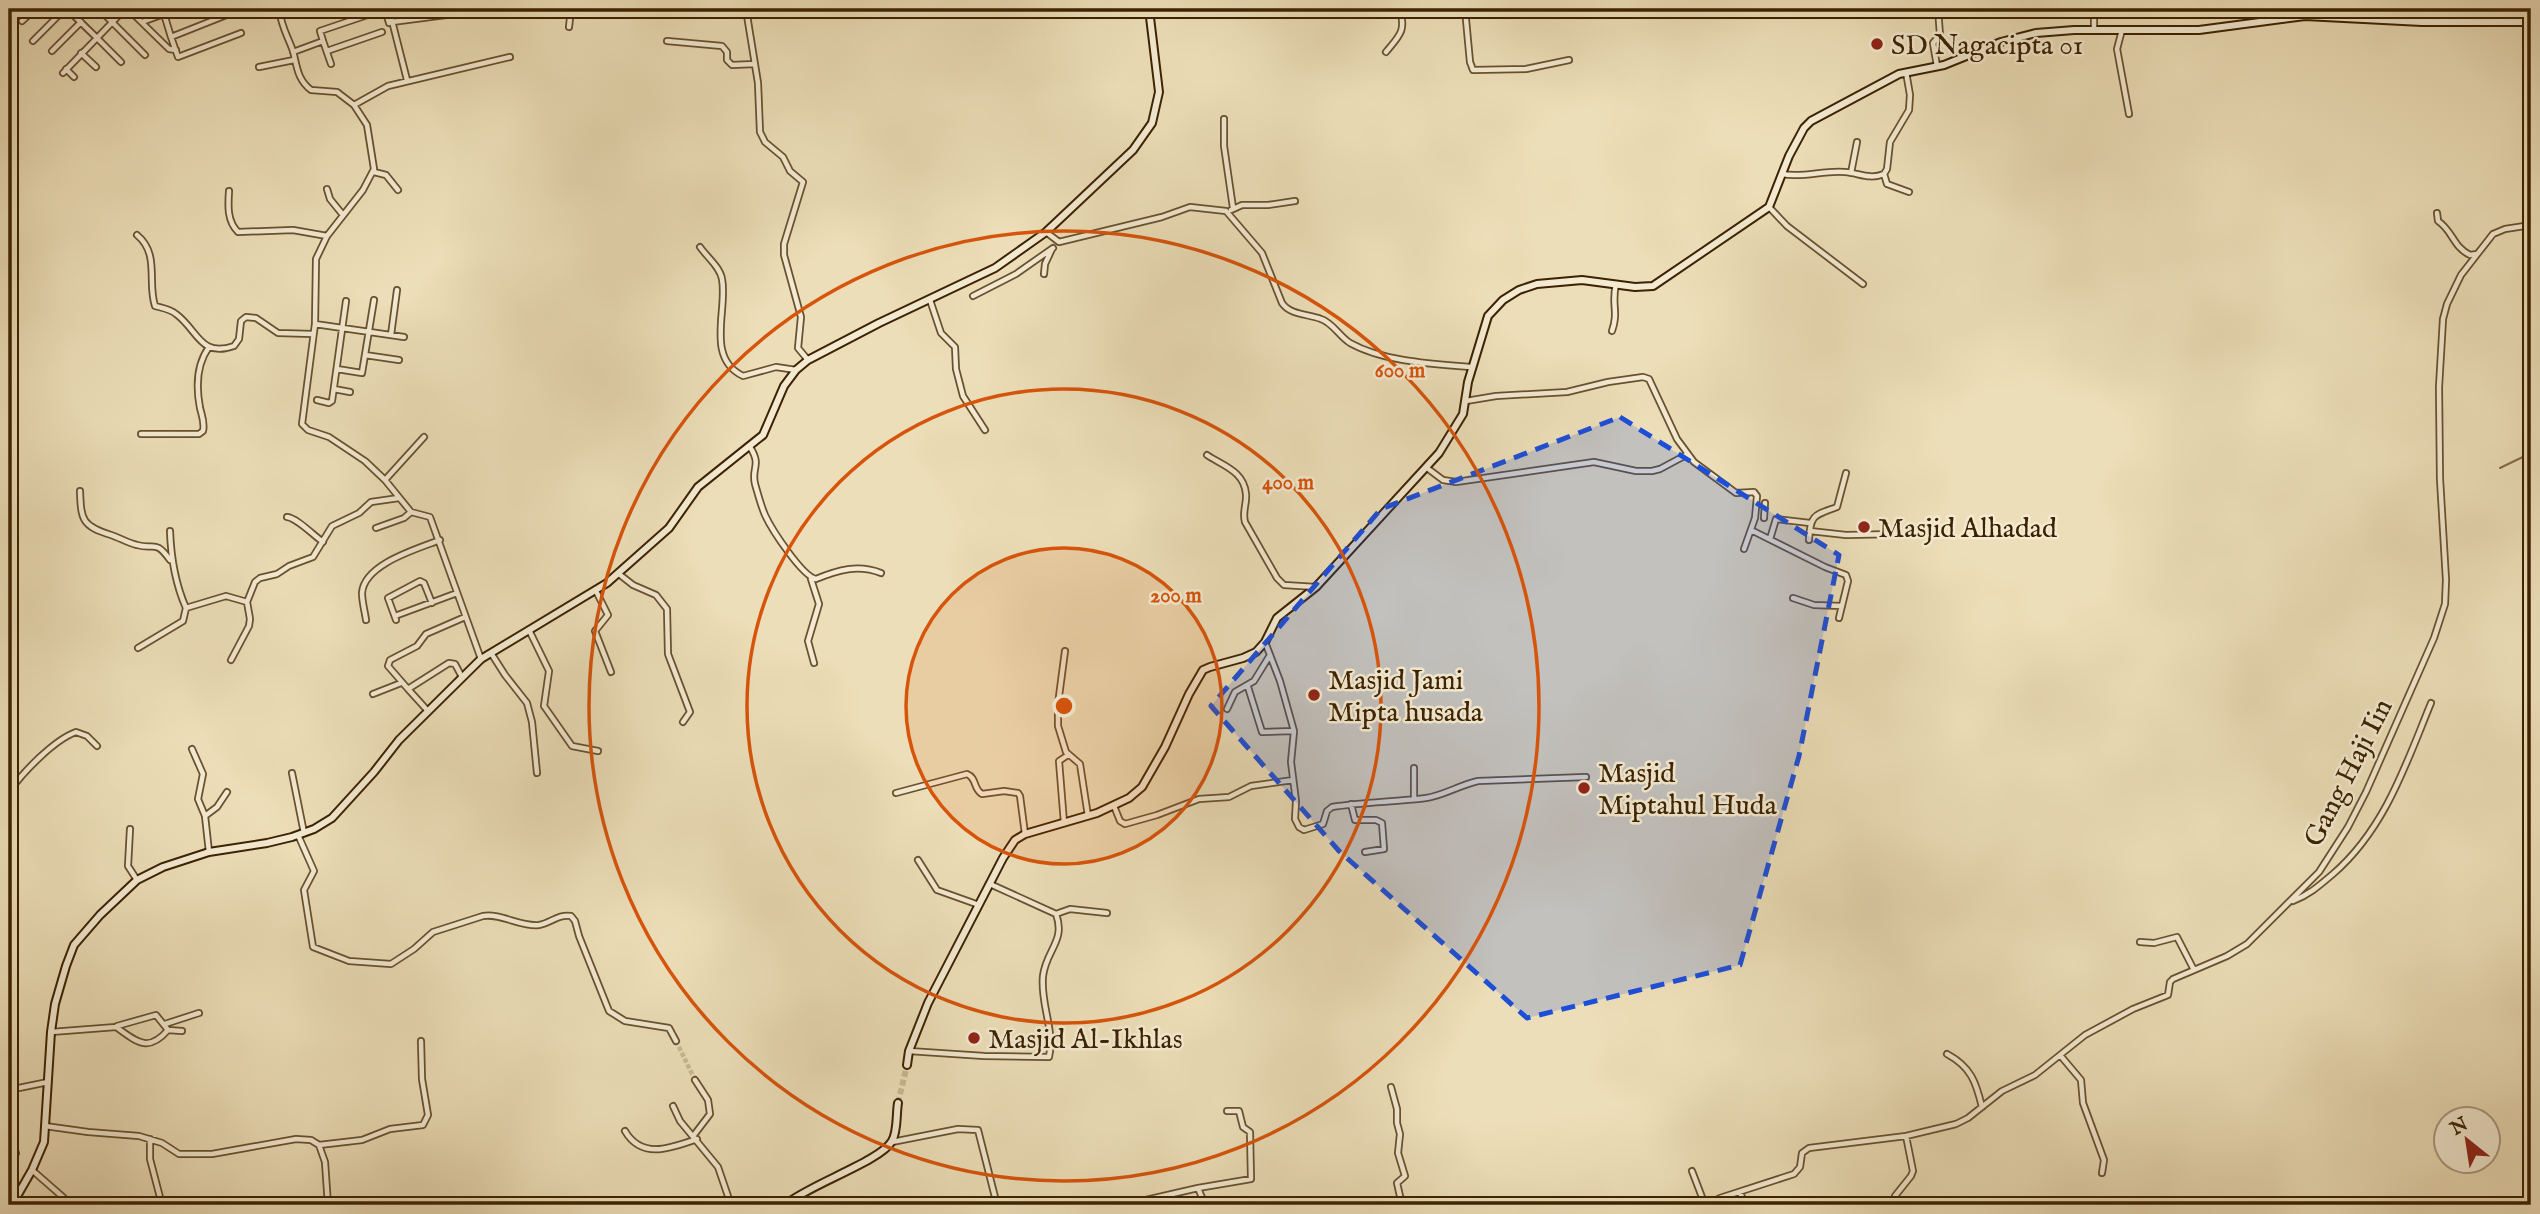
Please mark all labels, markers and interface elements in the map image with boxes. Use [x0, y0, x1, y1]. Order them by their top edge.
place label: SD Nagacipta 01 [1891, 29, 2083, 64]
marker: SD Nagacipta 01 [1869, 36, 1885, 52]
text: 600 m [1375, 358, 1426, 385]
text: 400 m [1262, 470, 1315, 497]
place label: Masjid Alhadad [1878, 512, 2057, 547]
marker: Masjid Alhadad [1856, 519, 1872, 535]
text: 200 m [1150, 583, 1202, 610]
place label: Masjid Jami Mipta husada [1328, 664, 1484, 731]
marker: Masjid Jami Mipta husada [1306, 687, 1322, 703]
street label: Gang Haji Iin [2297, 693, 2401, 853]
centre of rings [1052, 694, 1076, 718]
place label: Masjid Miptahul Huda [1598, 757, 1778, 824]
marker: Masjid Miptahul Huda [1576, 780, 1592, 796]
place label: Masjid Al-Ikhlas [988, 1023, 1182, 1058]
marker: Masjid Al-Ikhlas [966, 1030, 982, 1046]
north arrow [2432, 1106, 2502, 1176]
text: N [2446, 1112, 2473, 1142]

